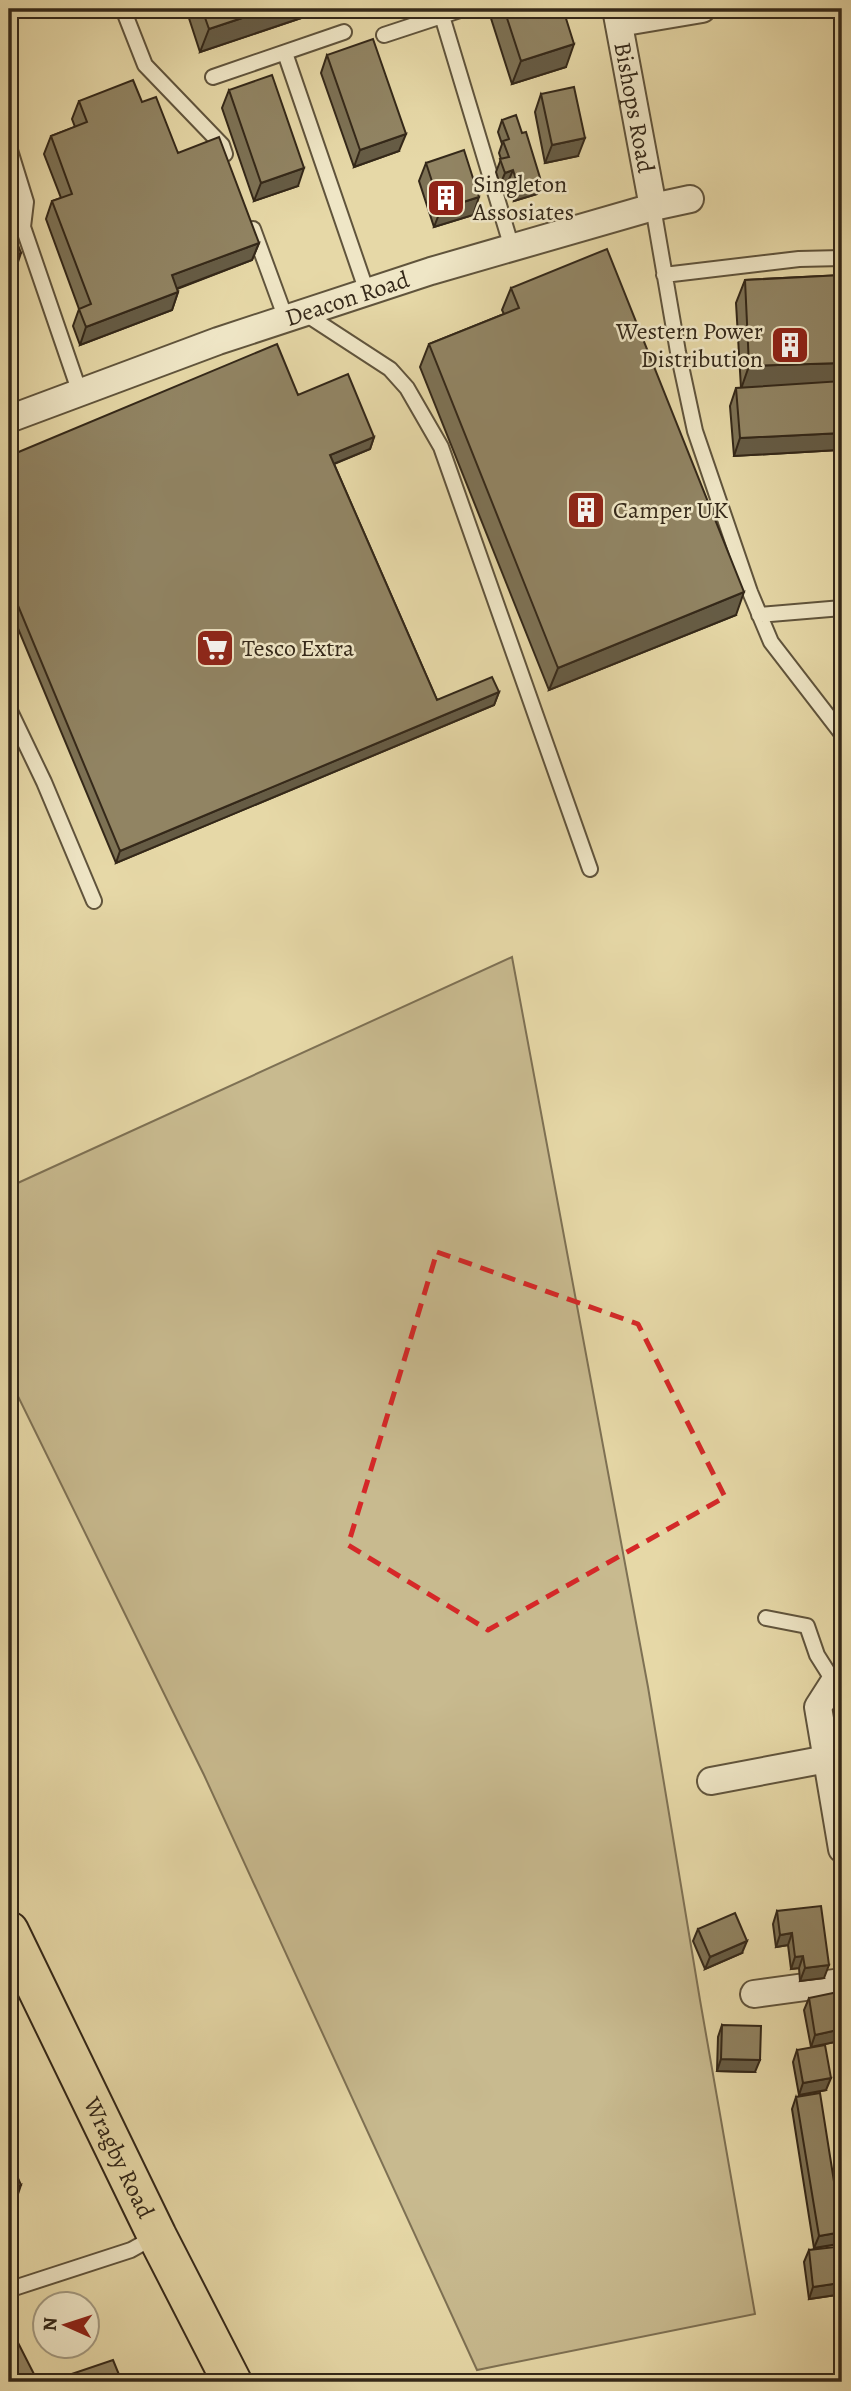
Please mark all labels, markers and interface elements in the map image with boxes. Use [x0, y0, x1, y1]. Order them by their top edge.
street label: Bishops Road [606, 39, 662, 175]
place label: Singleton Assosiates [472, 168, 574, 228]
building icon: Singleton Assosiates [425, 177, 467, 219]
street label: Deacon Road [281, 263, 413, 334]
place label: Western Power Distribution [615, 315, 763, 375]
building icon: Western Power Distribution [769, 324, 811, 366]
building icon: Camper UK [565, 489, 607, 531]
place label: Camper UK [613, 494, 728, 526]
supermarket icon: Tesco Extra [194, 627, 236, 669]
place label: Tesco Extra [242, 632, 355, 664]
street label: Wragby Road [76, 2091, 162, 2224]
north arrow [32, 2290, 102, 2360]
text: N [37, 2316, 63, 2332]

